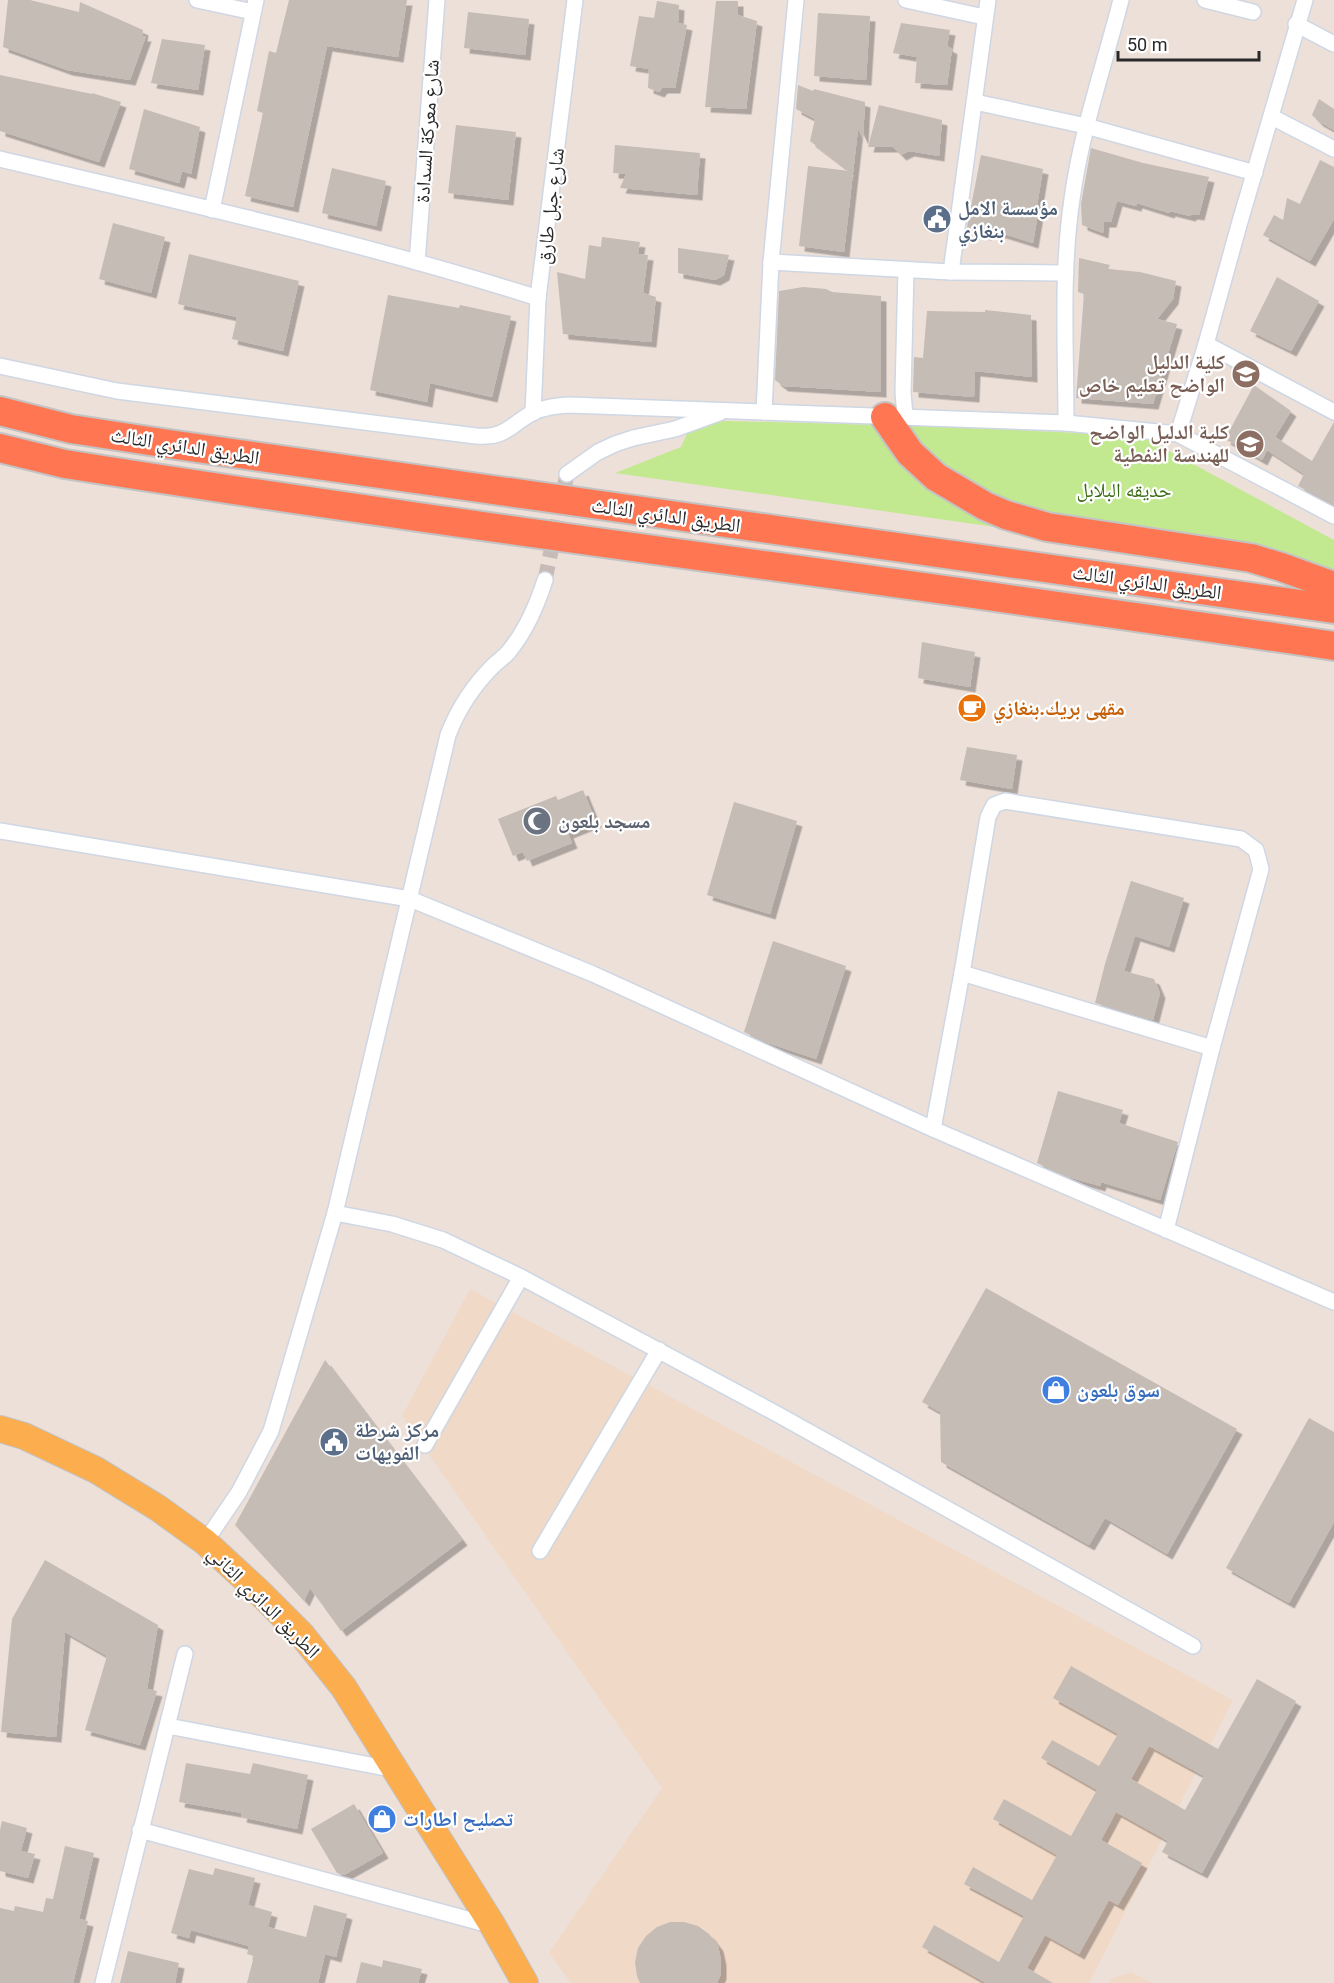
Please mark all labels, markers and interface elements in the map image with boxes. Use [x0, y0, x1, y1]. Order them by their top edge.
scale bar [1118, 24, 1259, 62]
text: 50 m [1127, 34, 1167, 55]
street label: شارع معركة السدادة [410, 58, 445, 204]
street label: شارع جبل طارق [531, 146, 570, 266]
place label: مؤسسة الامل بنغازي [958, 196, 1058, 247]
public building icon: مؤسسة الامل بنغازي [921, 203, 953, 235]
place label: كلية الدليل الواضح تعليم خاص [1079, 350, 1225, 399]
school or university icon: كلية الدليل الواضح تعليم خاص [1230, 358, 1262, 390]
place label: كلية الدليل الواضح للهندسة النفطية [1089, 420, 1229, 467]
street label: الطريق الدائري الثالث [108, 422, 261, 474]
school or university icon: كلية الدليل الواضح للهندسة النفطية [1234, 428, 1266, 460]
park label: حديقه البلابل [1076, 478, 1172, 502]
street label: الطريق الدائري الثالث [589, 493, 742, 541]
street label: الطريق الدائري الثالث [1070, 560, 1223, 608]
cafe icon: مقهى بريك.بنغازي [956, 692, 988, 724]
place label: مقهى بريك.بنغازي [993, 696, 1125, 724]
mosque icon: مسجد بلعون [521, 805, 553, 837]
place label: مسجد بلعون [558, 809, 650, 833]
shop icon: سوق بلعون [1040, 1374, 1072, 1406]
place label: سوق بلعون [1077, 1378, 1160, 1402]
place label: مركز شرطة الفويهات [355, 1418, 439, 1465]
public building icon: مركز شرطة الفويهات [318, 1426, 350, 1458]
street label: الطريق الدائري الثاني [200, 1541, 325, 1666]
shop icon: تصليح اطارات [366, 1803, 398, 1835]
place label: تصليح اطارات [403, 1807, 514, 1832]

